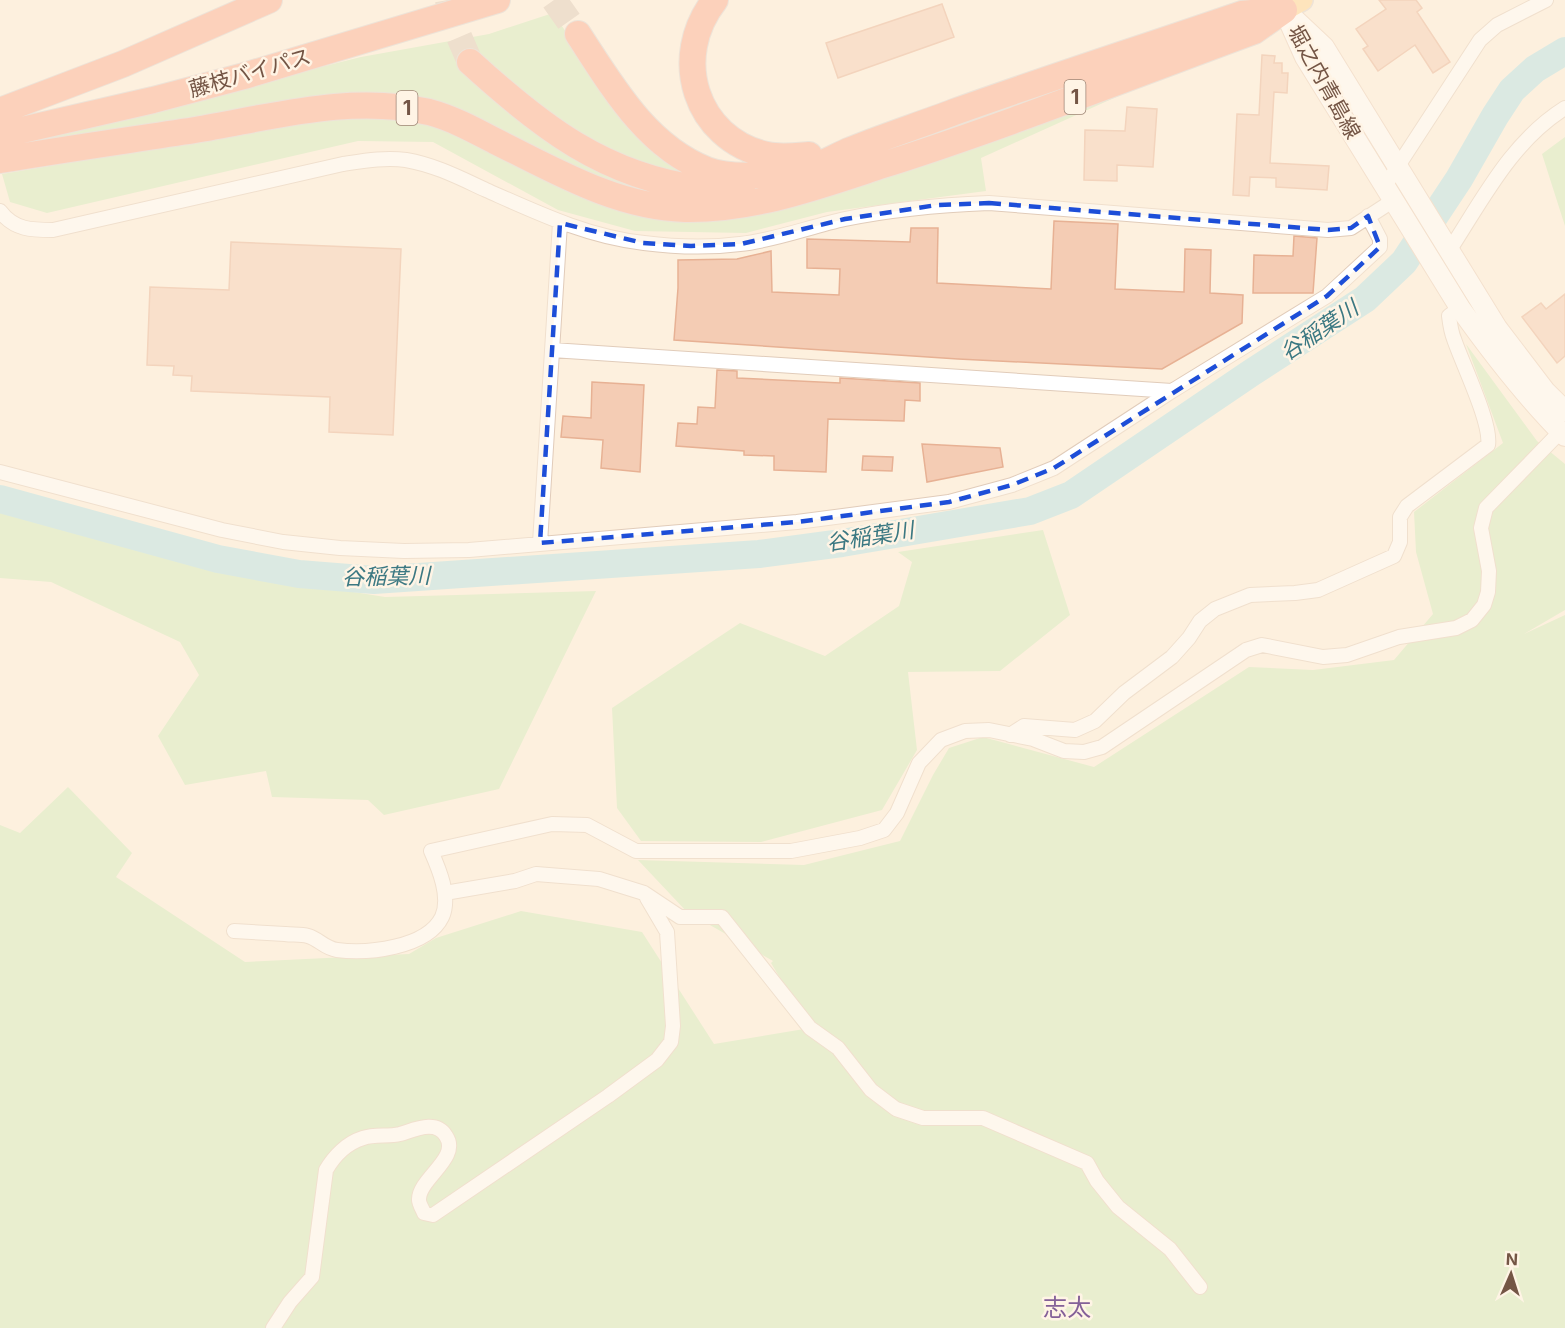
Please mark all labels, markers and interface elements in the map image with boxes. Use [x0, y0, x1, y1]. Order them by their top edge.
street label: 堀之内青島線 [1283, 21, 1366, 143]
street label: 藤枝バイパス [186, 43, 314, 102]
road number: 1 [1064, 80, 1086, 114]
road number: 1 [396, 91, 418, 125]
water label: 谷稲葉川 [1275, 294, 1364, 365]
water label: 谷稲葉川 [825, 516, 917, 556]
water label: 谷稲葉川 [342, 562, 432, 590]
north arrow [1481, 1244, 1541, 1304]
text: N [1505, 1249, 1518, 1269]
district label: 志太 [1043, 1293, 1091, 1322]

